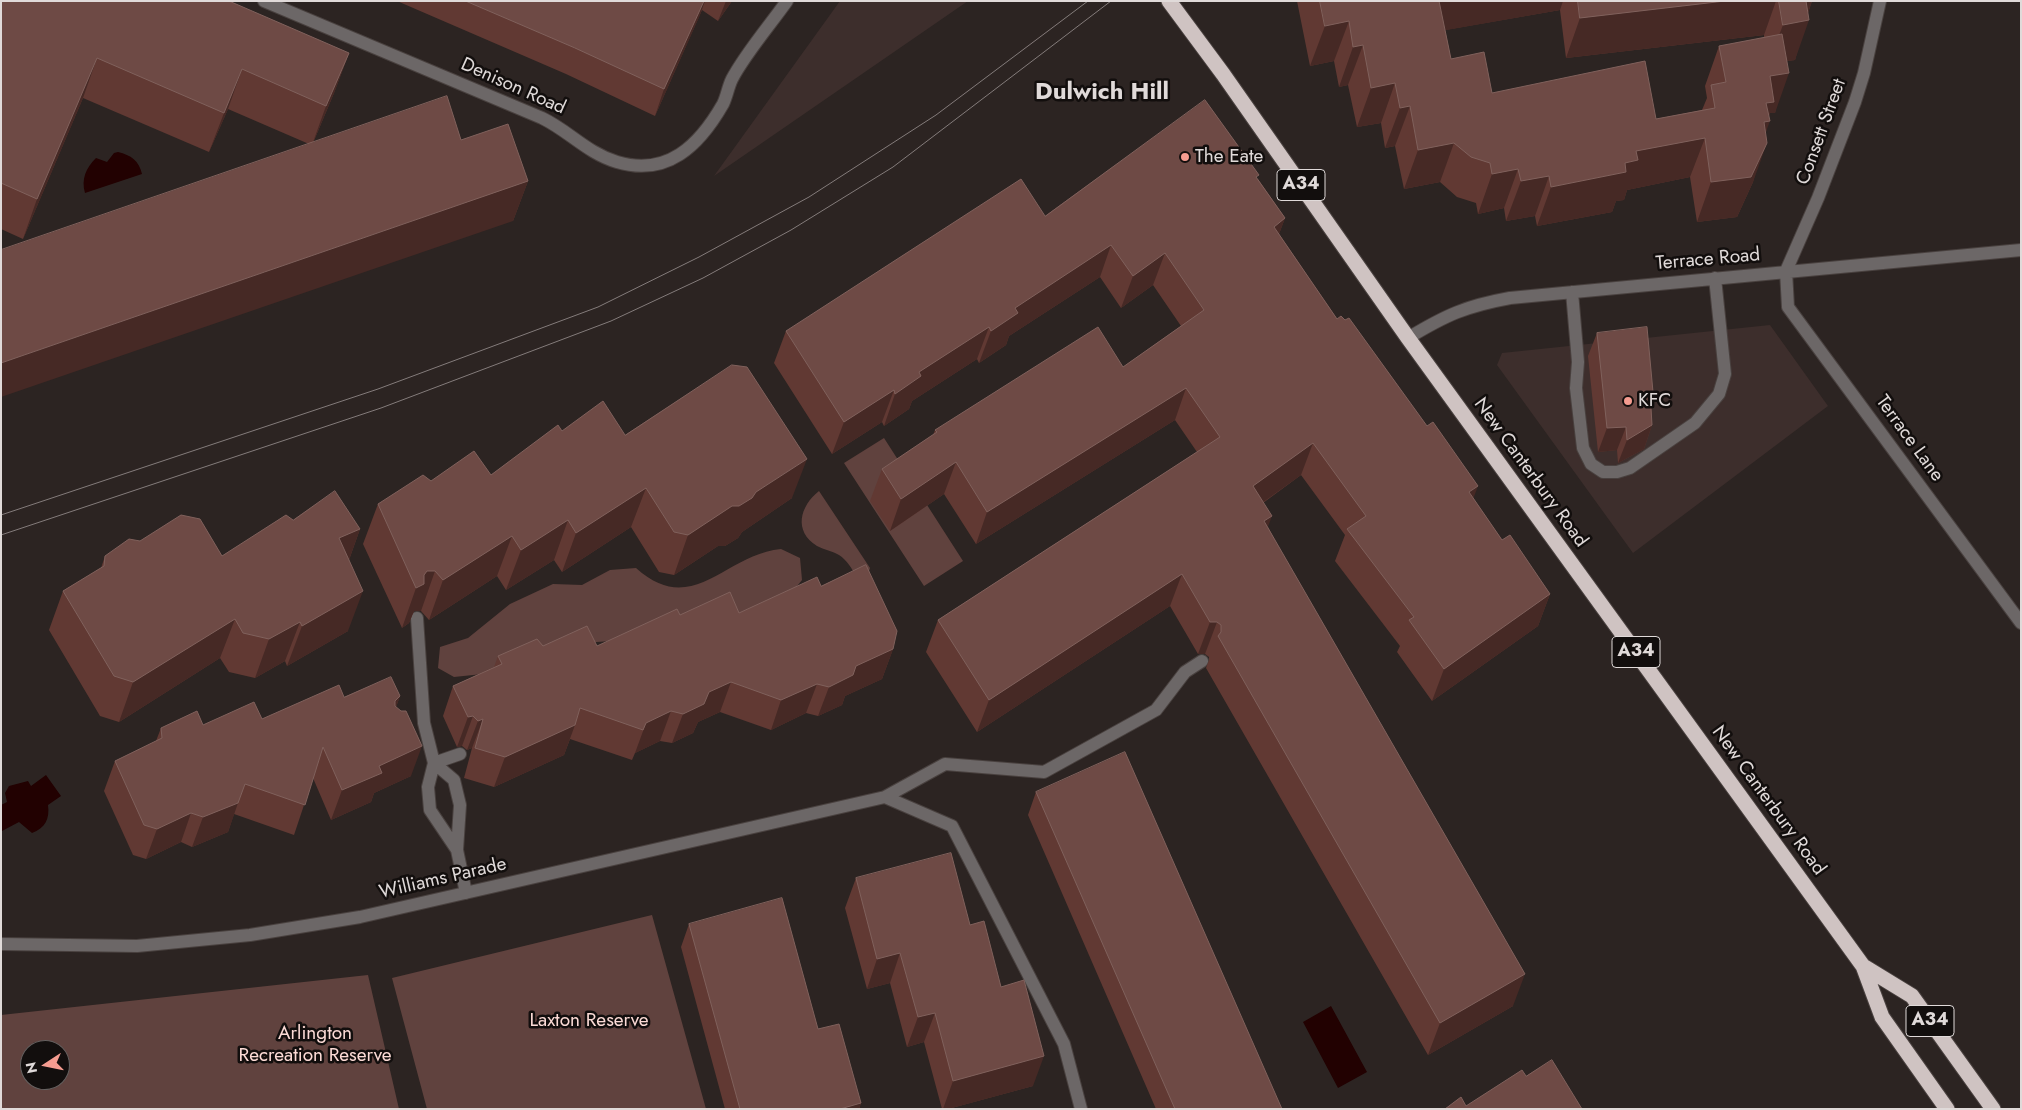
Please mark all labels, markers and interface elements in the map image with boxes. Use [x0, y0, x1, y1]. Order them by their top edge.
street label: Denison Road [457, 54, 569, 120]
street label: Consett Street [1792, 76, 1852, 188]
district label: Dulwich Hill [1035, 79, 1169, 107]
place label: The Eate [1195, 146, 1263, 168]
marker: The Eate [1179, 151, 1191, 163]
road number: A34 [1277, 170, 1325, 200]
street label: Terrace Road [1655, 244, 1761, 276]
place label: KFC [1638, 390, 1671, 412]
street label: Terrace Lane [1870, 391, 1948, 487]
street label: New Canterbury Road [1468, 394, 1592, 552]
marker: KFC [1622, 395, 1634, 407]
road number: A34 [1612, 636, 1660, 668]
street label: New Canterbury Road [1706, 722, 1830, 880]
street label: Williams Parade [377, 853, 509, 905]
road number: A34 [1906, 1006, 1954, 1036]
park label: Laxton Reserve [529, 1010, 649, 1032]
park label: Arlington Recreation Reserve [238, 1023, 392, 1067]
north arrow [20, 1040, 70, 1090]
text: N [20, 1060, 42, 1075]

